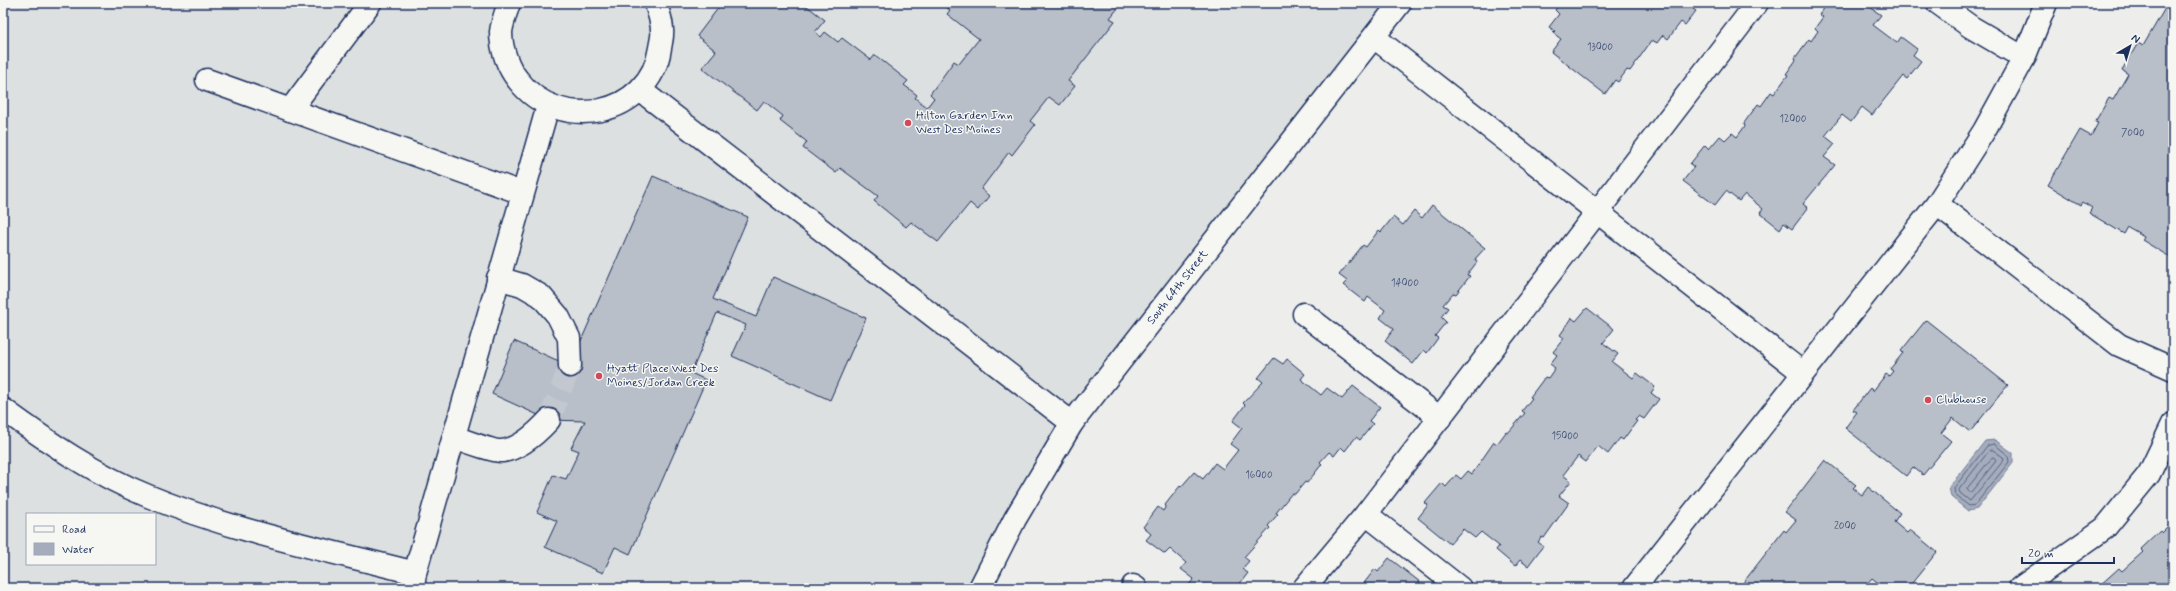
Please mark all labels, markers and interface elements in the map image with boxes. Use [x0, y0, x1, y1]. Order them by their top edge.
north arrow [2110, 26, 2150, 66]
text: N [2128, 31, 2143, 47]
house number: 13000 [1587, 41, 1613, 54]
place label: Hilton Garden Inn West Des Moines [916, 108, 1013, 138]
house number: 12000 [1779, 113, 1807, 126]
marker: Hilton Garden Inn West Des Moines [903, 118, 913, 128]
house number: 7000 [2121, 127, 2145, 140]
street label: South 64th Street [1144, 247, 1212, 328]
house number: 14000 [1391, 277, 1419, 290]
place label: Hyatt Place West Des Moines/Jordan Creek [607, 361, 718, 391]
marker: Hyatt Place West Des Moines/Jordan Creek [594, 371, 604, 381]
place label: Clubhouse [1936, 392, 1986, 408]
marker: Clubhouse [1923, 395, 1933, 405]
house number: 15000 [1551, 430, 1579, 443]
house number: 16000 [1245, 469, 1273, 482]
legend [26, 513, 156, 565]
house number: 2000 [1834, 520, 1857, 533]
text: Road [62, 522, 86, 538]
scale bar [2022, 539, 2114, 565]
text: Water [62, 542, 94, 558]
text: 20 m [2028, 546, 2054, 562]

